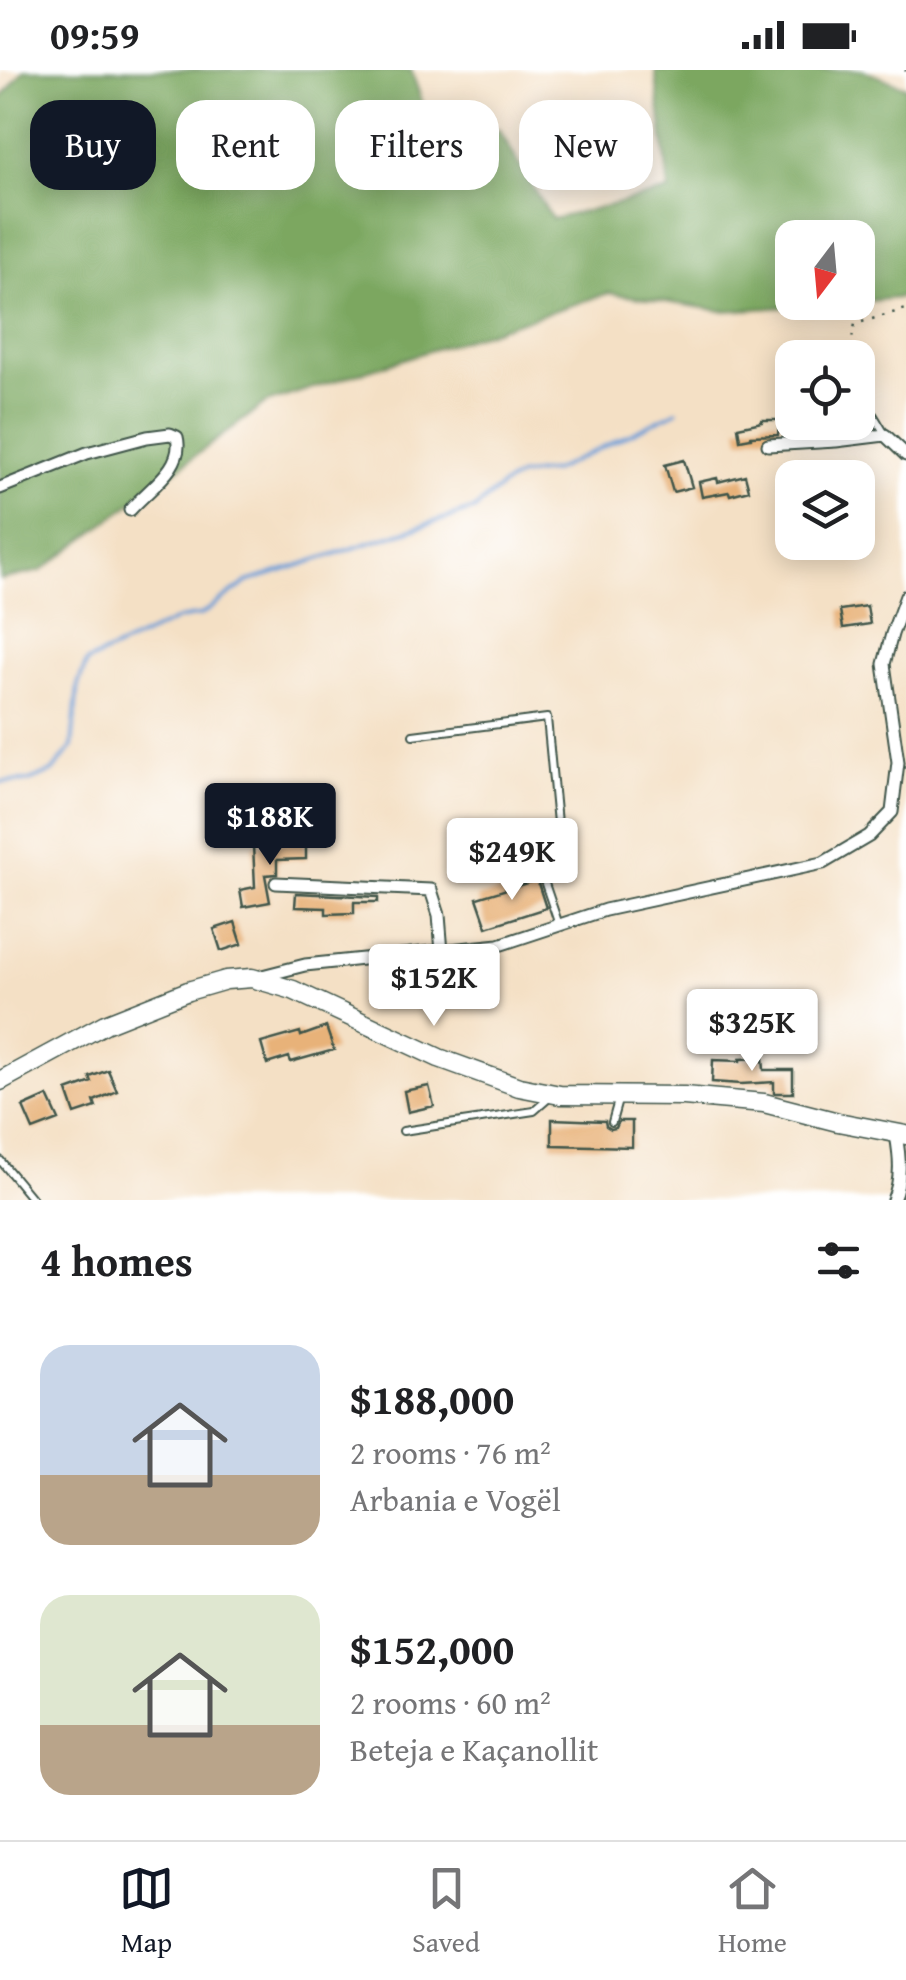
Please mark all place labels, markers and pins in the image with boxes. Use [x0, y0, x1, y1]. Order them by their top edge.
pin: $188K [200, 783, 340, 868]
pin: $249K [442, 818, 582, 903]
pin: $152K [364, 944, 504, 1029]
pin: $325K [682, 989, 822, 1074]

